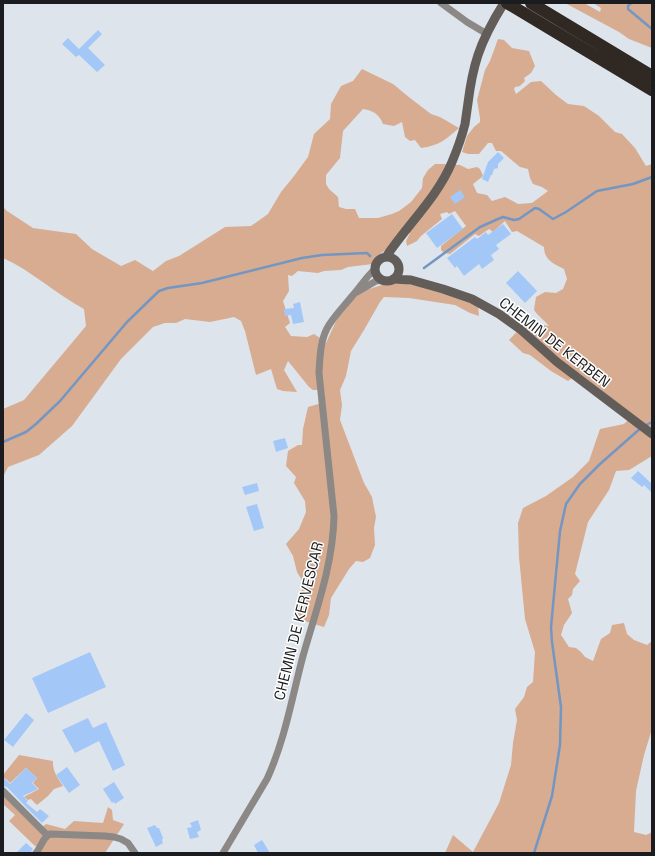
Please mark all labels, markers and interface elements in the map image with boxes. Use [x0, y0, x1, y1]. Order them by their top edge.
street label: CHEMIN DE KERBEN [496, 293, 614, 391]
street label: CHEMIN DE KERVESCAR [269, 540, 327, 702]

